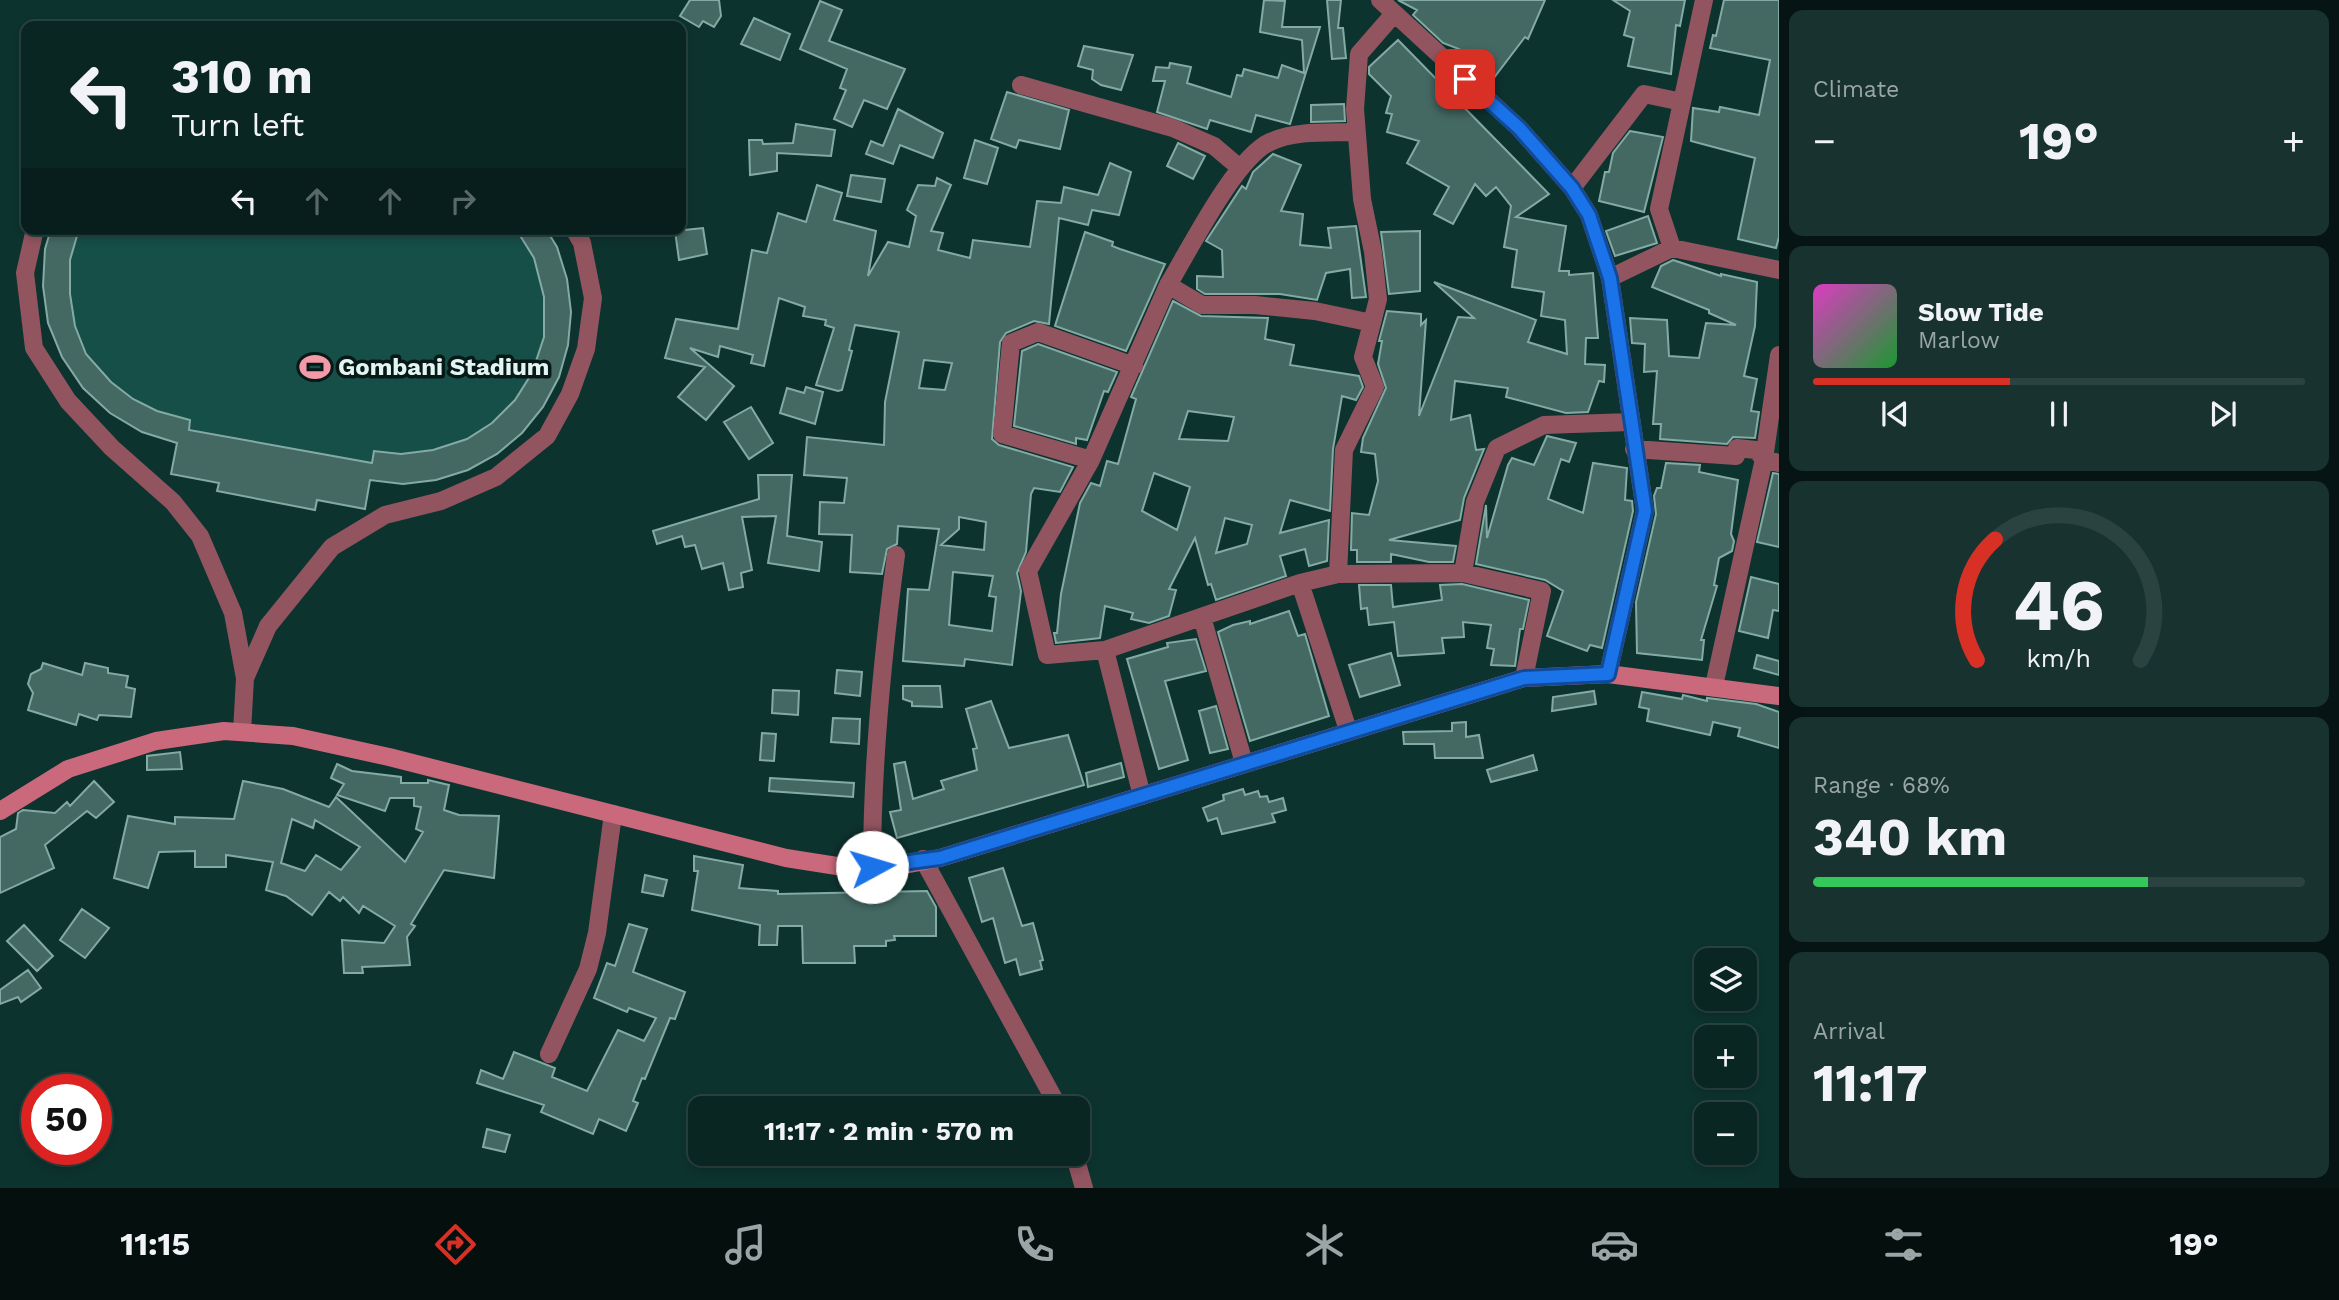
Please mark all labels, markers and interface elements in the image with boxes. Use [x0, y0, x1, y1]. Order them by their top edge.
text: 310 m [171, 47, 313, 105]
icon: left [56, 49, 147, 140]
pin [1435, 49, 1495, 109]
icon: arrive [1446, 60, 1484, 98]
text: Climate [1813, 76, 1899, 103]
text: Turn left [171, 106, 304, 144]
text: 19° [2019, 111, 2099, 172]
text: − [1813, 119, 1836, 163]
text: + [2282, 119, 2305, 163]
icon: left [225, 182, 263, 220]
icon: ahead [298, 182, 336, 220]
icon: ahead [371, 182, 409, 220]
icon: right [444, 182, 482, 220]
text: Slow Tide [1918, 297, 2044, 327]
text: Marlow [1918, 327, 2000, 354]
sports icon: Gombani Stadium [298, 350, 332, 384]
place label: Gombani Stadium [338, 353, 549, 381]
icon: previous [1876, 395, 1914, 433]
icon: pause [2040, 395, 2078, 433]
icon: next [2204, 395, 2242, 433]
text: 46 [2013, 562, 2105, 648]
text: km/h [2027, 644, 2091, 673]
text: Range · 68% [1813, 772, 1950, 799]
text: 340 km [1813, 807, 2007, 868]
position arrow [835, 830, 909, 904]
map controls [1694, 948, 1757, 1165]
button: layers [1694, 948, 1757, 1011]
text: Arrival [1813, 1018, 1885, 1045]
button: + [1694, 1025, 1757, 1088]
text: 11:17 [1813, 1053, 1928, 1114]
speed limit sign: 50 [21, 1074, 112, 1165]
button: − [1694, 1102, 1757, 1165]
text: 11:17 · 2 min · 570 m [764, 1116, 1014, 1146]
icon: directions [431, 1220, 480, 1269]
icon: music [721, 1220, 770, 1269]
icon: phone [1010, 1220, 1059, 1269]
icon: climate [1300, 1220, 1349, 1269]
icon: car [1590, 1220, 1639, 1269]
icon: filters [1879, 1220, 1928, 1269]
text: 11:15 [120, 1225, 190, 1263]
text: 19° [2169, 1225, 2219, 1263]

